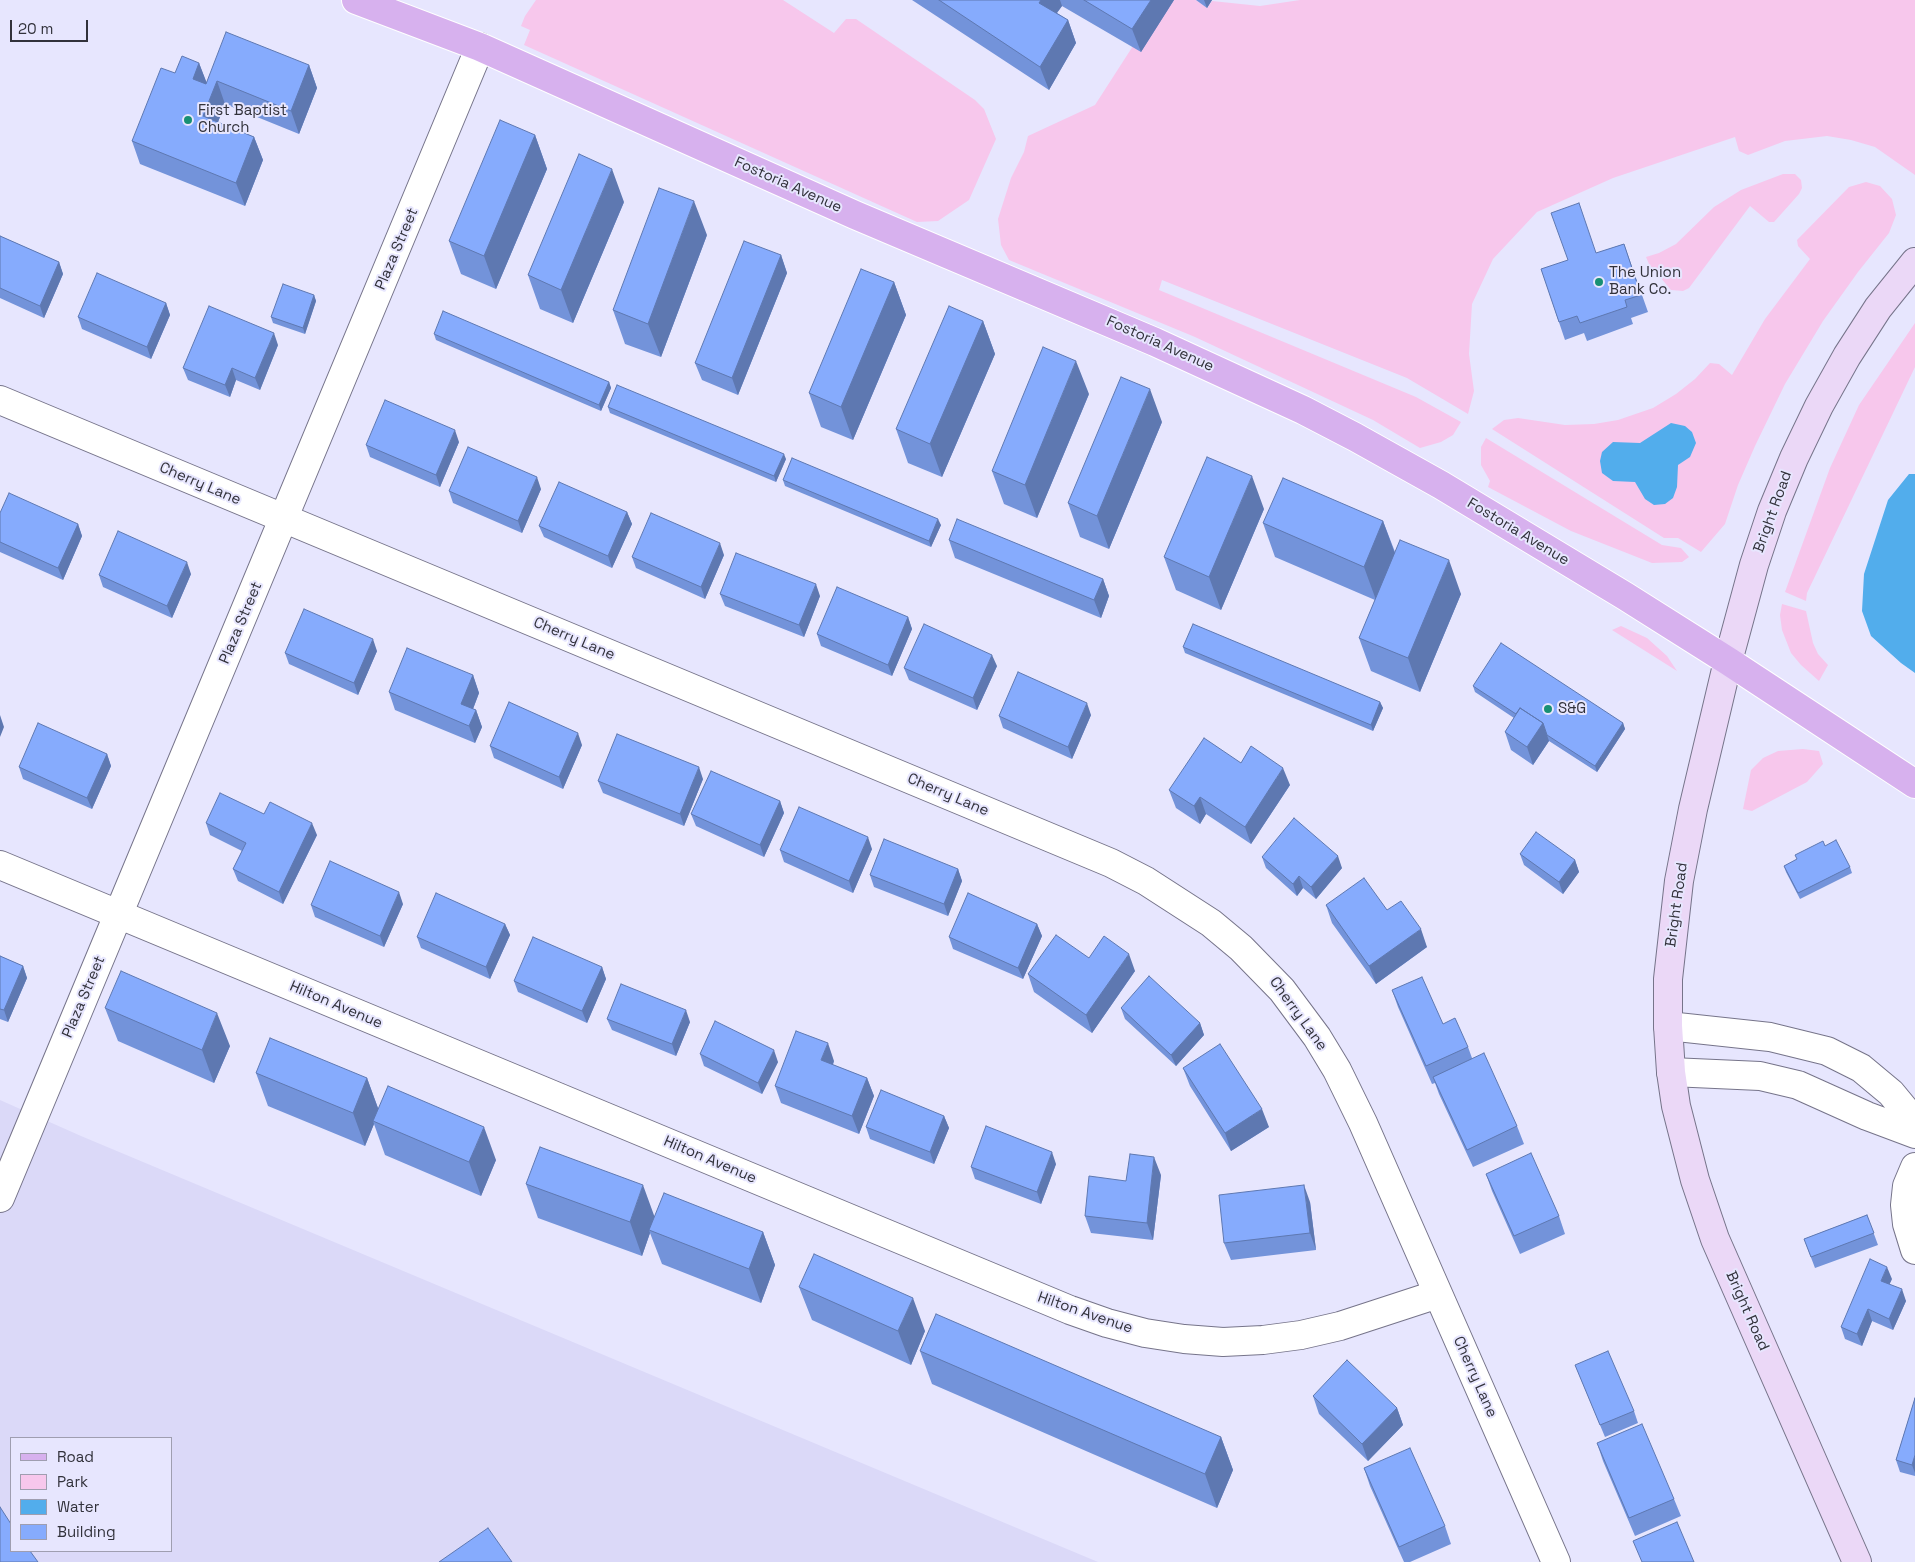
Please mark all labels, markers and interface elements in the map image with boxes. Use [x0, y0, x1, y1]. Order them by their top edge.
scale bar [12, 10, 90, 42]
text: 20 m [18, 19, 53, 38]
place label: First Baptist Church [198, 102, 287, 137]
marker: First Baptist Church [182, 114, 194, 126]
street label: Fostoria Avenue [731, 153, 845, 217]
street label: Plaza Street [372, 205, 422, 293]
place label: The Union Bank Co. [1609, 264, 1681, 299]
marker: The Union Bank Co. [1593, 276, 1605, 288]
street label: Fostoria Avenue [1103, 312, 1217, 376]
street label: Cherry Lane [156, 459, 244, 509]
street label: Bright Road [1750, 469, 1796, 555]
street label: Fostoria Avenue [1464, 494, 1572, 570]
street label: Plaza Street [216, 579, 266, 667]
street label: Cherry Lane [530, 614, 618, 664]
place label: S&G [1558, 700, 1586, 718]
marker: S&G [1542, 703, 1554, 715]
street label: Cherry Lane [904, 770, 992, 820]
street label: Bright Road [1662, 861, 1692, 949]
street label: Plaza Street [59, 953, 109, 1041]
street label: Cherry Lane [1265, 974, 1331, 1054]
street label: Hilton Avenue [287, 977, 385, 1033]
street label: Hilton Avenue [661, 1132, 759, 1188]
street label: Bright Road [1721, 1268, 1773, 1354]
street label: Hilton Avenue [1035, 1288, 1135, 1338]
street label: Cherry Lane [1449, 1334, 1501, 1420]
legend [10, 1437, 172, 1552]
text: Road [57, 1447, 94, 1466]
text: Park [57, 1472, 88, 1491]
text: Water [57, 1497, 99, 1516]
text: Building [57, 1522, 116, 1541]

